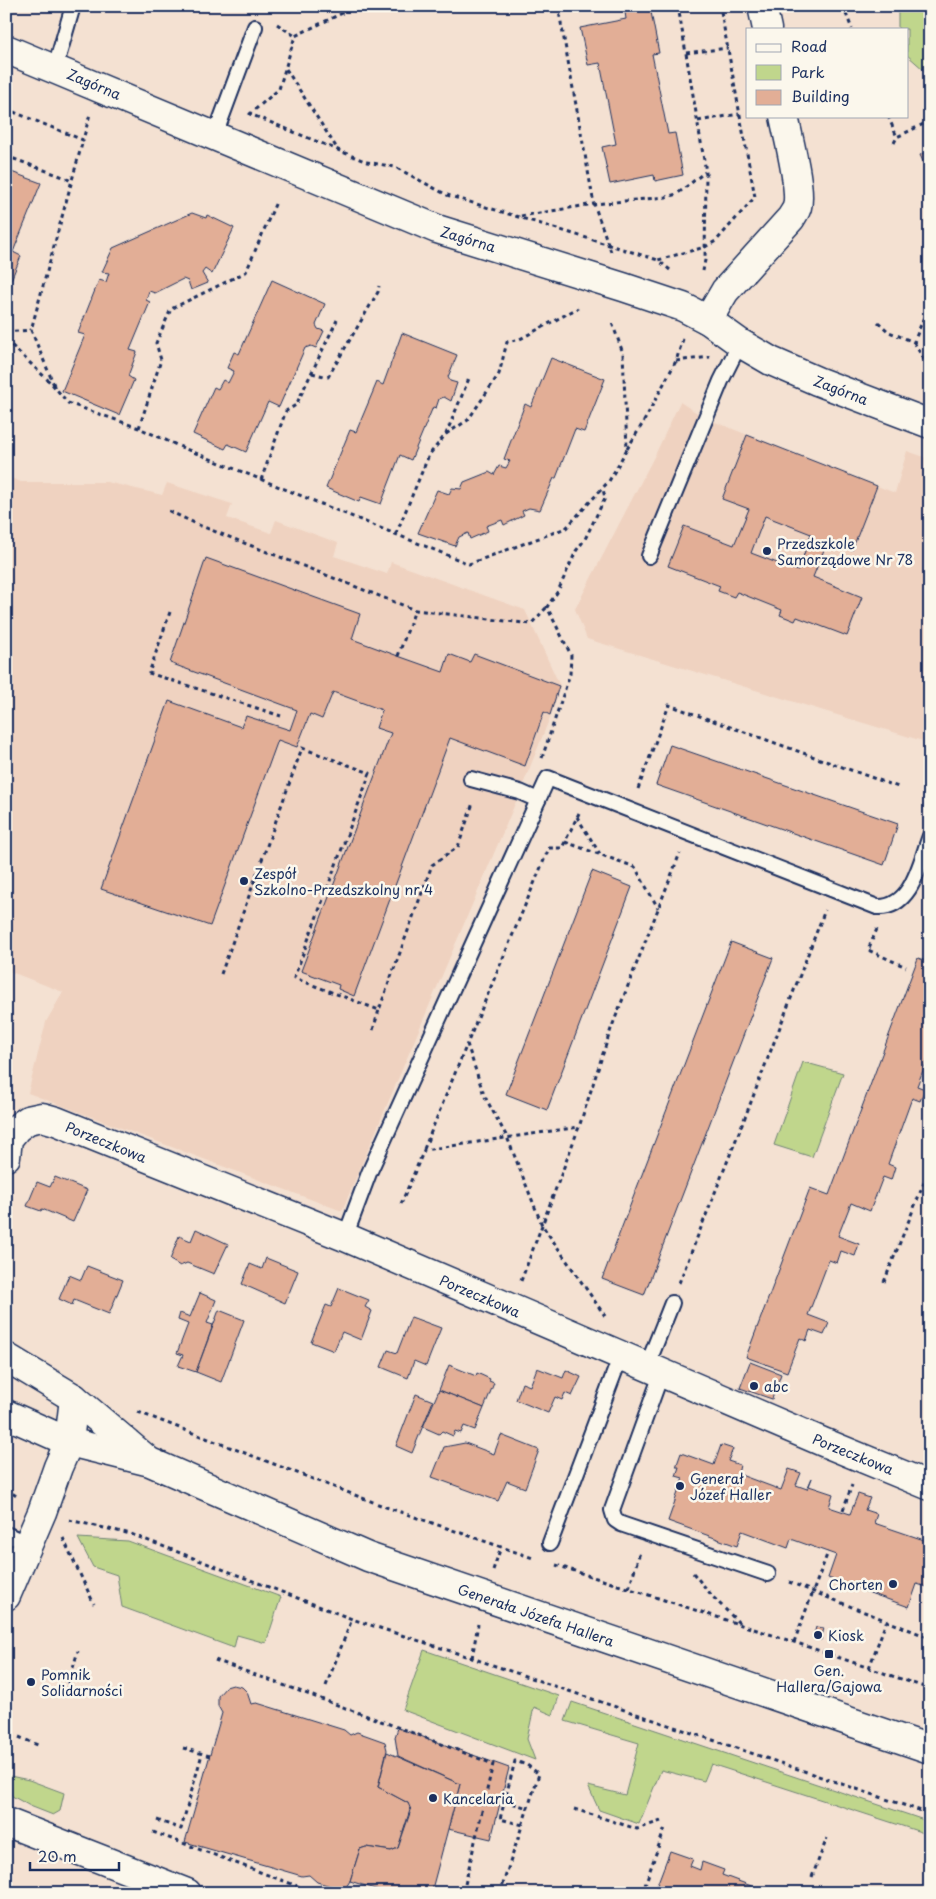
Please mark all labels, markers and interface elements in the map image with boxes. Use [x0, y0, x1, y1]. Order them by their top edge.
legend [746, 28, 908, 118]
text: Road [791, 34, 827, 57]
text: Park [791, 60, 825, 83]
street label: Zagórna [64, 63, 124, 105]
text: Building [791, 84, 850, 107]
street label: Zagórna [438, 221, 498, 257]
street label: Zagórna [811, 370, 871, 410]
place label: Przedszkole Samorządowe Nr 78 [777, 533, 913, 570]
marker: Przedszkole Samorządowe Nr 78 [761, 545, 773, 557]
place label: Zespół Szkolno-Przedszkolny nr 4 [254, 863, 433, 900]
marker: Zespół Szkolno-Przedszkolny nr 4 [238, 875, 250, 887]
street label: Porzeczkowa [62, 1116, 150, 1168]
street label: Porzeczkowa [436, 1270, 524, 1323]
place label: abc [764, 1376, 788, 1397]
marker: abc [748, 1380, 760, 1392]
street label: Porzeczkowa [809, 1428, 897, 1480]
place label: Generał Józef Haller [690, 1468, 772, 1505]
marker: Generał Józef Haller [674, 1480, 686, 1492]
place label: Chorten [828, 1574, 883, 1595]
street label: Generała Józefa Hallera [455, 1578, 618, 1652]
marker: Chorten [887, 1578, 899, 1590]
place label: Kiosk [828, 1625, 864, 1646]
marker: Kiosk [812, 1629, 824, 1641]
marker: Gen. Hallera/Gajowa [823, 1648, 835, 1660]
place label: Gen. Hallera/Gajowa [776, 1660, 882, 1697]
place label: Pomnik Solidarności [41, 1664, 123, 1701]
marker: Pomnik Solidarności [25, 1676, 37, 1688]
place label: Kancelaria [443, 1788, 514, 1809]
marker: Kancelaria [427, 1792, 439, 1804]
scale bar [30, 1839, 119, 1871]
text: 20 m [38, 1844, 77, 1867]

